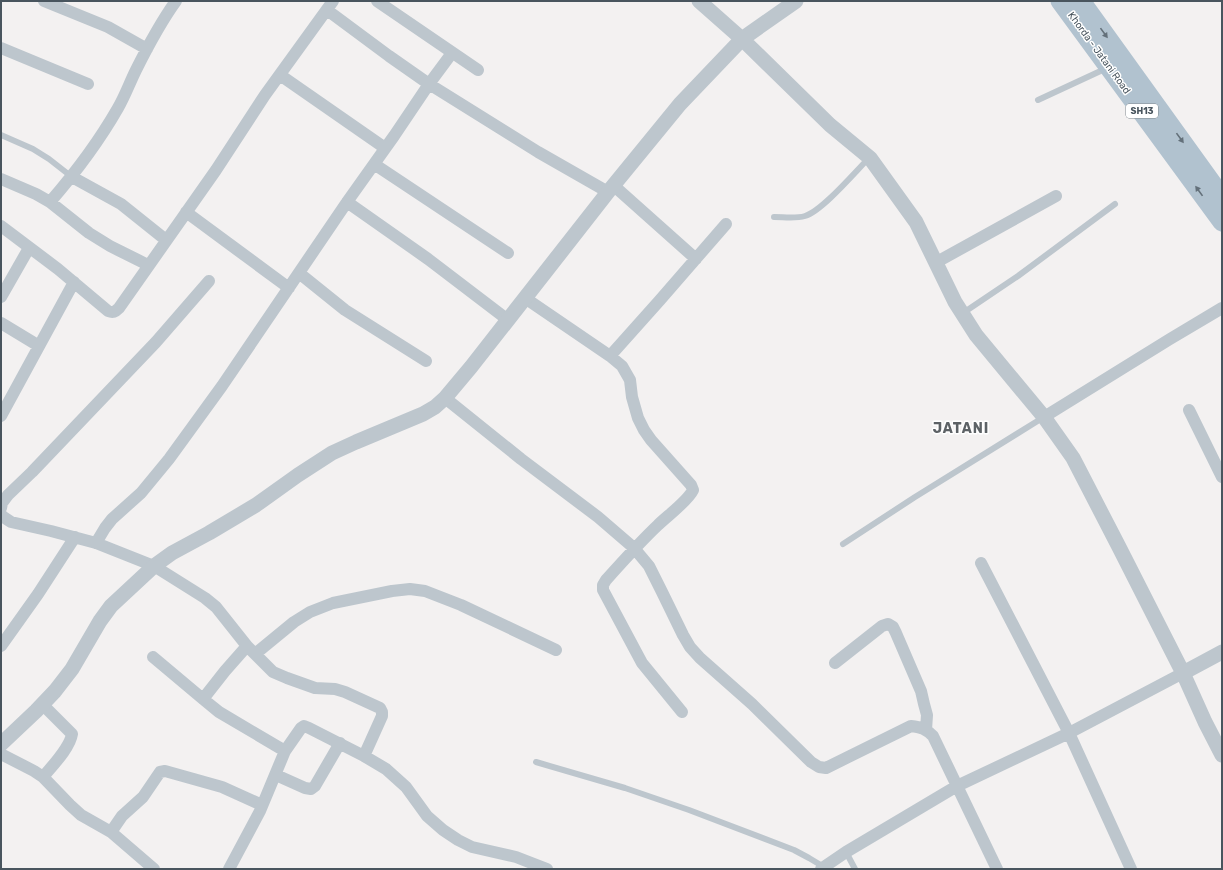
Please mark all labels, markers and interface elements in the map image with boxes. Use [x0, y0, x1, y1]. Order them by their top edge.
street label: Khorda - Jatani Road [1065, 10, 1133, 96]
one-way arrow [1100, 27, 1108, 38]
road number: SH13 [1126, 104, 1158, 118]
one-way arrow [1176, 132, 1184, 143]
one-way arrow [1195, 185, 1203, 196]
district label: JATANI [933, 420, 989, 437]

